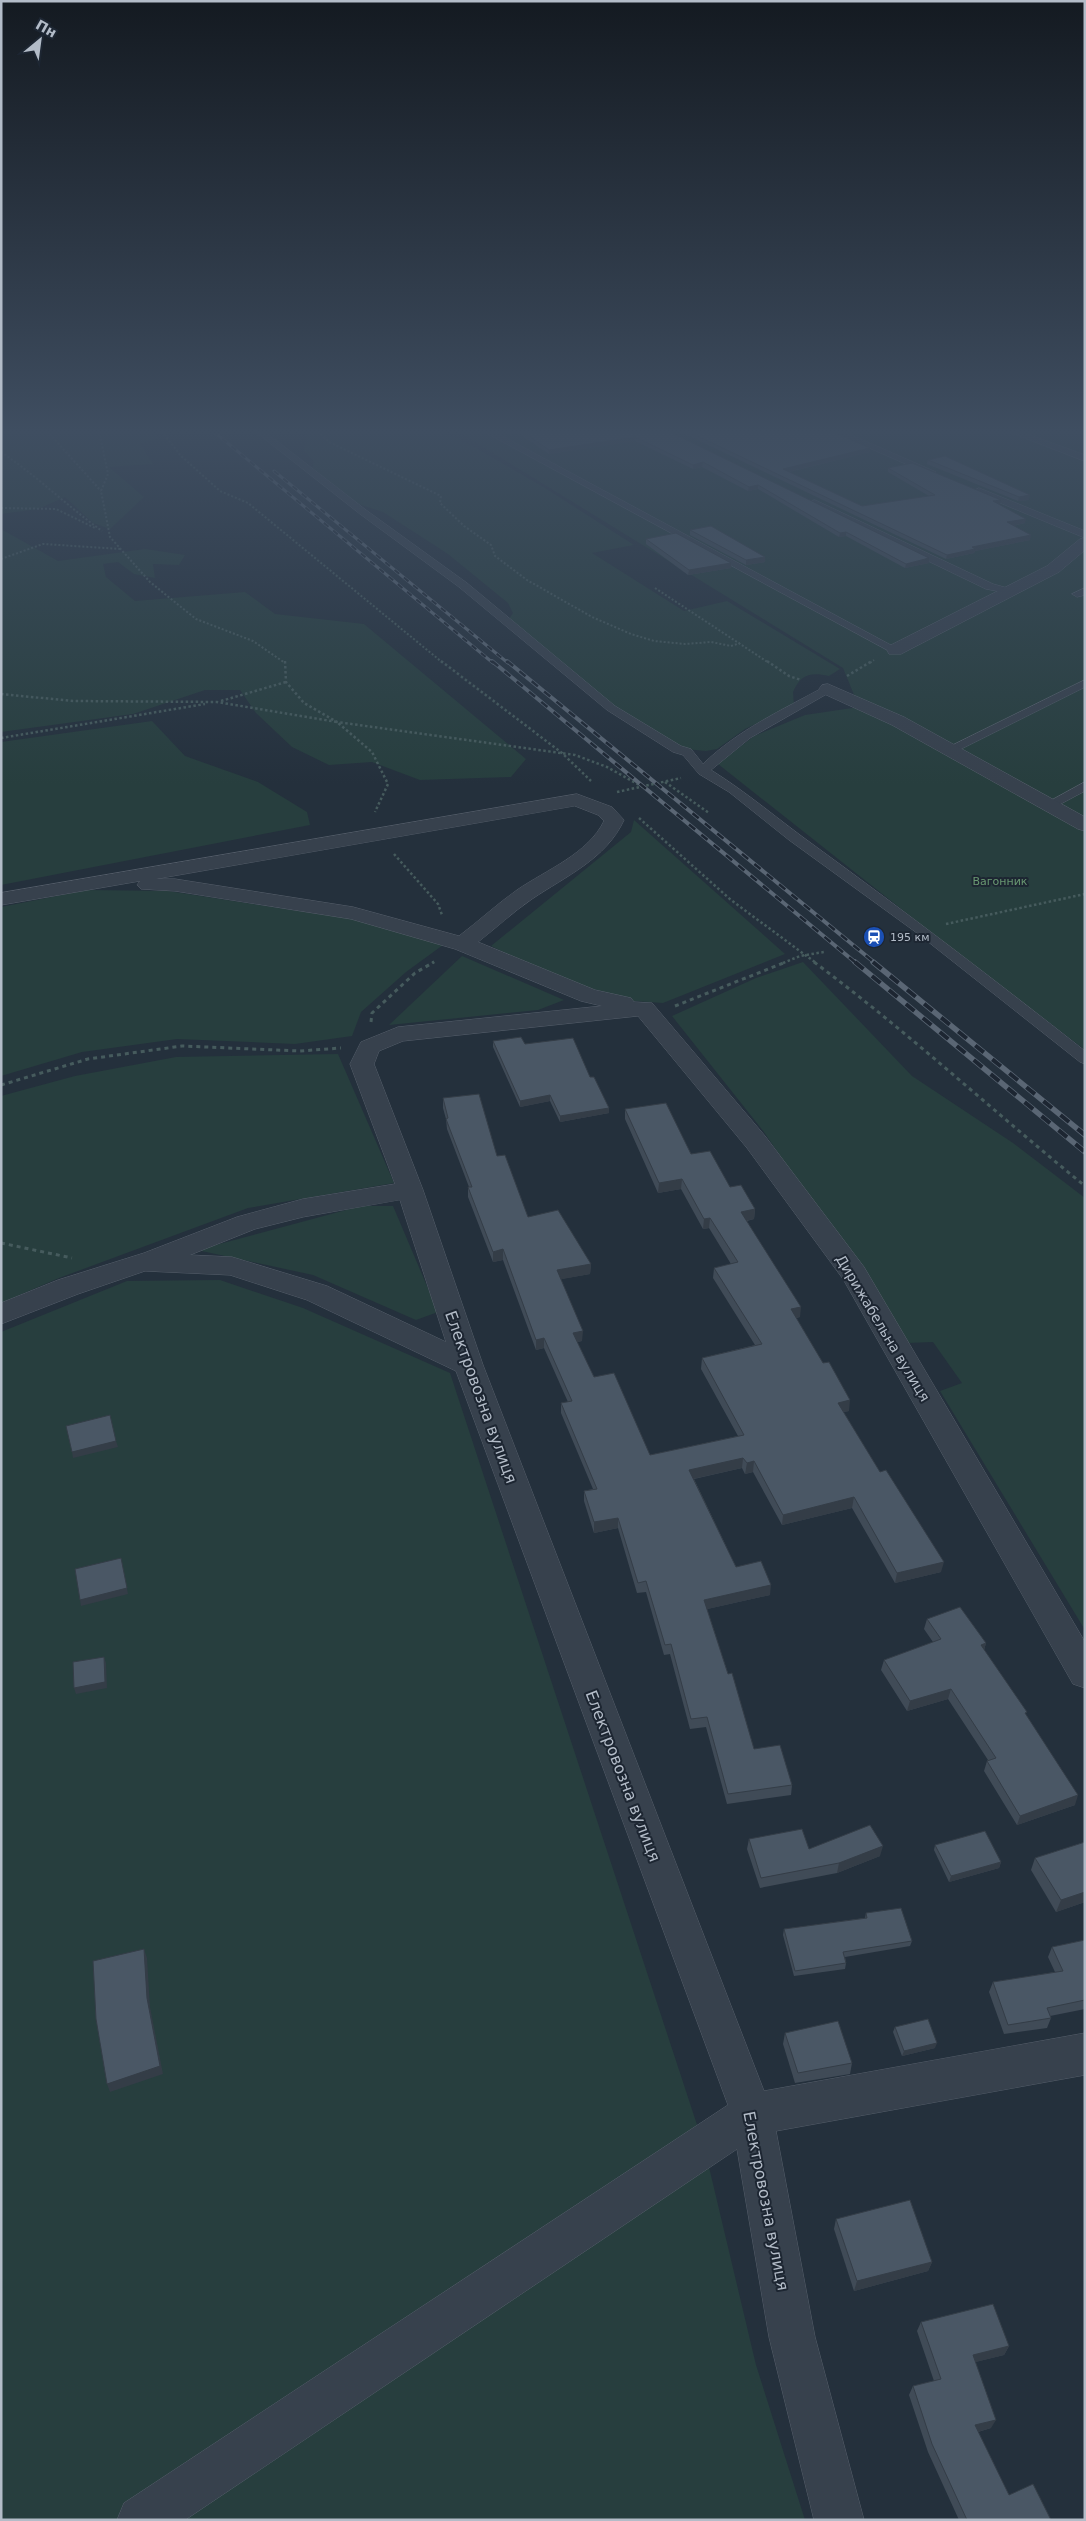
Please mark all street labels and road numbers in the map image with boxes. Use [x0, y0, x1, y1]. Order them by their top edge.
street label: Дирижабельна вулиця [833, 1252, 933, 1404]
street label: Електровозна вулиця [441, 1308, 521, 1486]
street label: Електровозна вулиця [581, 1688, 665, 1864]
street label: Електровозна вулиця [739, 2110, 793, 2292]

